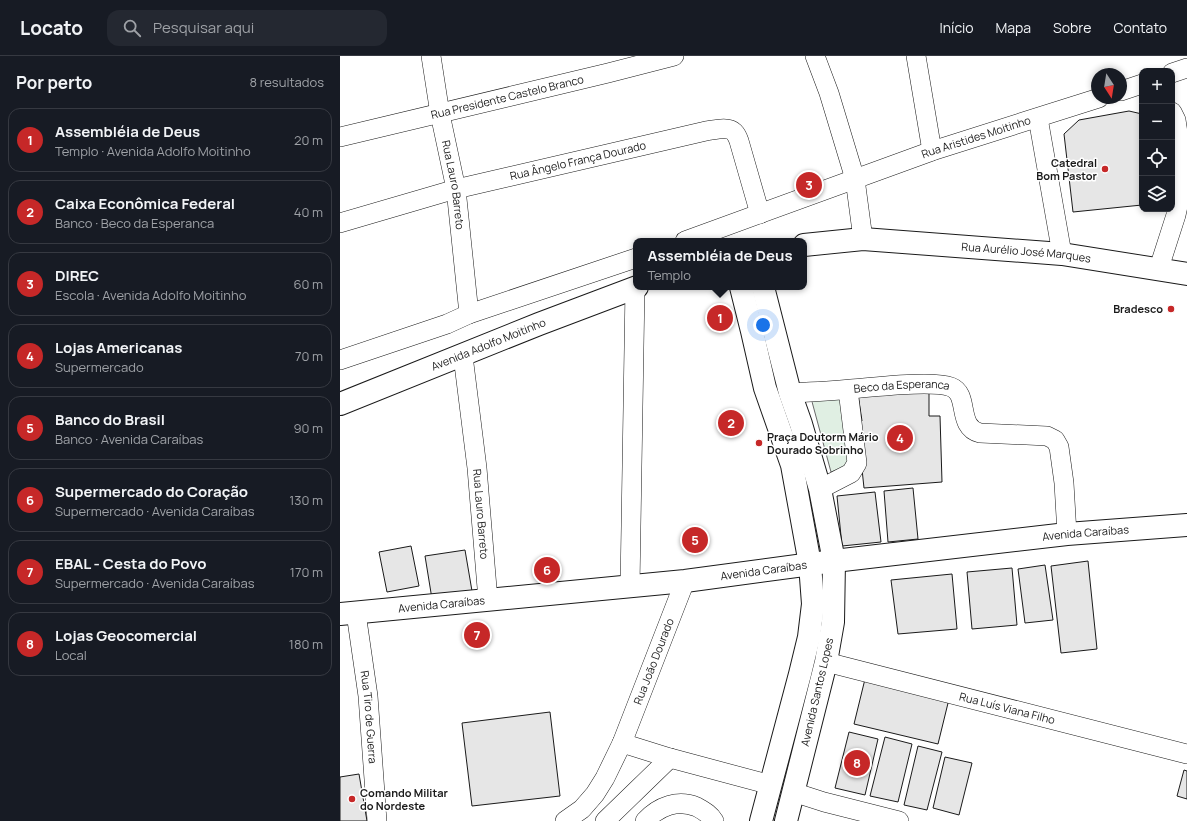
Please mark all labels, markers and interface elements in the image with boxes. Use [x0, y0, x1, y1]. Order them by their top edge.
search box [107, 10, 387, 46]
text: Locato [20, 15, 83, 41]
icon: search [121, 17, 143, 39]
text: Pesquisar aqui [153, 17, 254, 38]
text: Início [940, 18, 973, 37]
text: Mapa [995, 18, 1031, 37]
text: Sobre [1053, 18, 1091, 37]
text: Contato [1113, 18, 1167, 37]
north arrow [1091, 68, 1127, 104]
map controls [1139, 68, 1175, 212]
button: + [1139, 68, 1175, 104]
text: Por perto [16, 71, 92, 94]
street label: Rua Presidente Castelo Branco [429, 71, 586, 122]
text: 8 resultados [250, 73, 324, 91]
button: − [1139, 104, 1175, 140]
street label: Rua Aristides Moitinho [919, 112, 1033, 161]
text: Assembléia de Deus [55, 121, 200, 142]
text: 1 [27, 131, 33, 149]
text: 20 m [294, 131, 323, 149]
street label: Rua Ângelo França Dourado [508, 137, 648, 183]
street label: Rua Lauro Barreto [439, 139, 468, 231]
button: locate [1139, 140, 1175, 176]
text: Templo · Avenida Adolfo Moitinho [55, 142, 251, 160]
place label: Catedral Bom Pastor [1036, 155, 1098, 183]
marker: Catedral Bom Pastor [1100, 164, 1110, 174]
pin: 3 [796, 170, 822, 200]
button: layers [1139, 176, 1175, 212]
text: Caixa Econômica Federal [55, 193, 235, 214]
text: 2 [26, 203, 34, 221]
text: 40 m [294, 203, 323, 221]
text: Banco · Beco da Esperanca [55, 214, 214, 232]
popup [633, 238, 807, 290]
street label: Rua Aurélio José Marques [961, 238, 1092, 266]
text: Assembléia de Deus [647, 245, 793, 266]
text: DIREC [55, 265, 99, 286]
text: Templo [647, 266, 691, 284]
text: 3 [26, 275, 34, 293]
text: 60 m [293, 275, 323, 293]
text: Escola · Avenida Adolfo Moitinho [55, 286, 246, 304]
place label: Bradesco [1113, 301, 1163, 316]
pin: 1 [707, 303, 733, 333]
marker: Bradesco [1166, 304, 1176, 314]
street label: Avenida Adolfo Moitinho [429, 314, 548, 374]
your location [753, 315, 773, 335]
text: Lojas Americanas [55, 337, 182, 358]
text: 4 [26, 347, 34, 365]
text: 70 m [295, 347, 323, 365]
text: Supermercado [55, 358, 144, 376]
street label: Beco da Esperanca [853, 376, 952, 396]
pin: 2 [718, 408, 744, 438]
text: Banco do Brasil [55, 409, 165, 430]
text: 5 [26, 419, 34, 437]
text: 90 m [293, 419, 323, 437]
pin: 4 [887, 423, 913, 453]
place label: Praça Doutorm Mário Dourado Sobrinho [767, 429, 879, 457]
text: Banco · Avenida Caraíbas [55, 430, 203, 448]
marker: Praça Doutorm Mário Dourado Sobrinho [754, 438, 764, 448]
street label: Rua Lauro Barreto [470, 468, 493, 560]
text: Supermercado do Coração [55, 481, 248, 502]
text: 6 [26, 491, 34, 509]
text: 130 m [289, 491, 323, 509]
text: Supermercado · Avenida Caraíbas [55, 502, 254, 520]
street label: Avenida Caraíbas [1041, 521, 1130, 544]
pin: 5 [682, 525, 708, 555]
text: EBAL - Cesta do Povo [55, 553, 206, 574]
pin: 6 [534, 555, 560, 585]
street label: Avenida Caraíbas [720, 557, 808, 583]
text: 7 [27, 563, 33, 581]
text: 170 m [290, 563, 323, 581]
text: Supermercado · Avenida Caraíbas [55, 574, 254, 592]
street label: Avenida Caraíbas [397, 592, 486, 615]
street label: Rua João Dourado [630, 615, 677, 707]
pin: 7 [464, 620, 490, 650]
text: Lojas Geocomercial [55, 625, 197, 646]
text: 8 [26, 635, 34, 653]
text: 180 m [289, 635, 323, 653]
street label: Avenida Santos Lopes [797, 636, 836, 748]
text: Local [55, 646, 87, 664]
street label: Rua Tiro de Guerra [357, 670, 381, 764]
street label: Rua Luís Viana Filho [958, 688, 1057, 727]
pin: 8 [844, 748, 870, 778]
place label: Comando Militar do Nordeste [360, 785, 448, 813]
marker: Comando Militar do Nordeste [347, 794, 357, 804]

